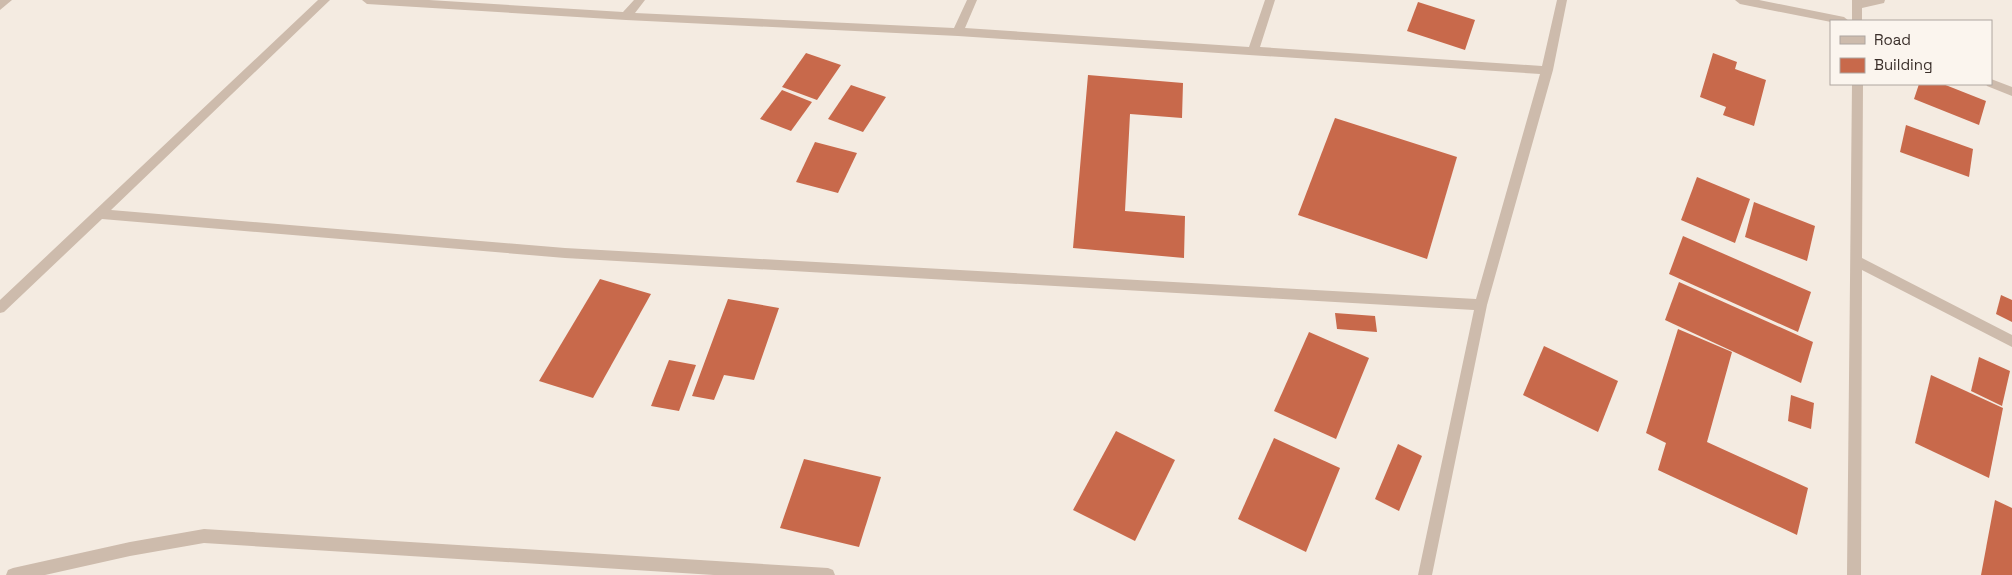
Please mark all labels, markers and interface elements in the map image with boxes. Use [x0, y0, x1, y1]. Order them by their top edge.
legend [1830, 20, 1992, 85]
text: Road [1874, 30, 1911, 49]
text: Building [1874, 55, 1933, 74]

